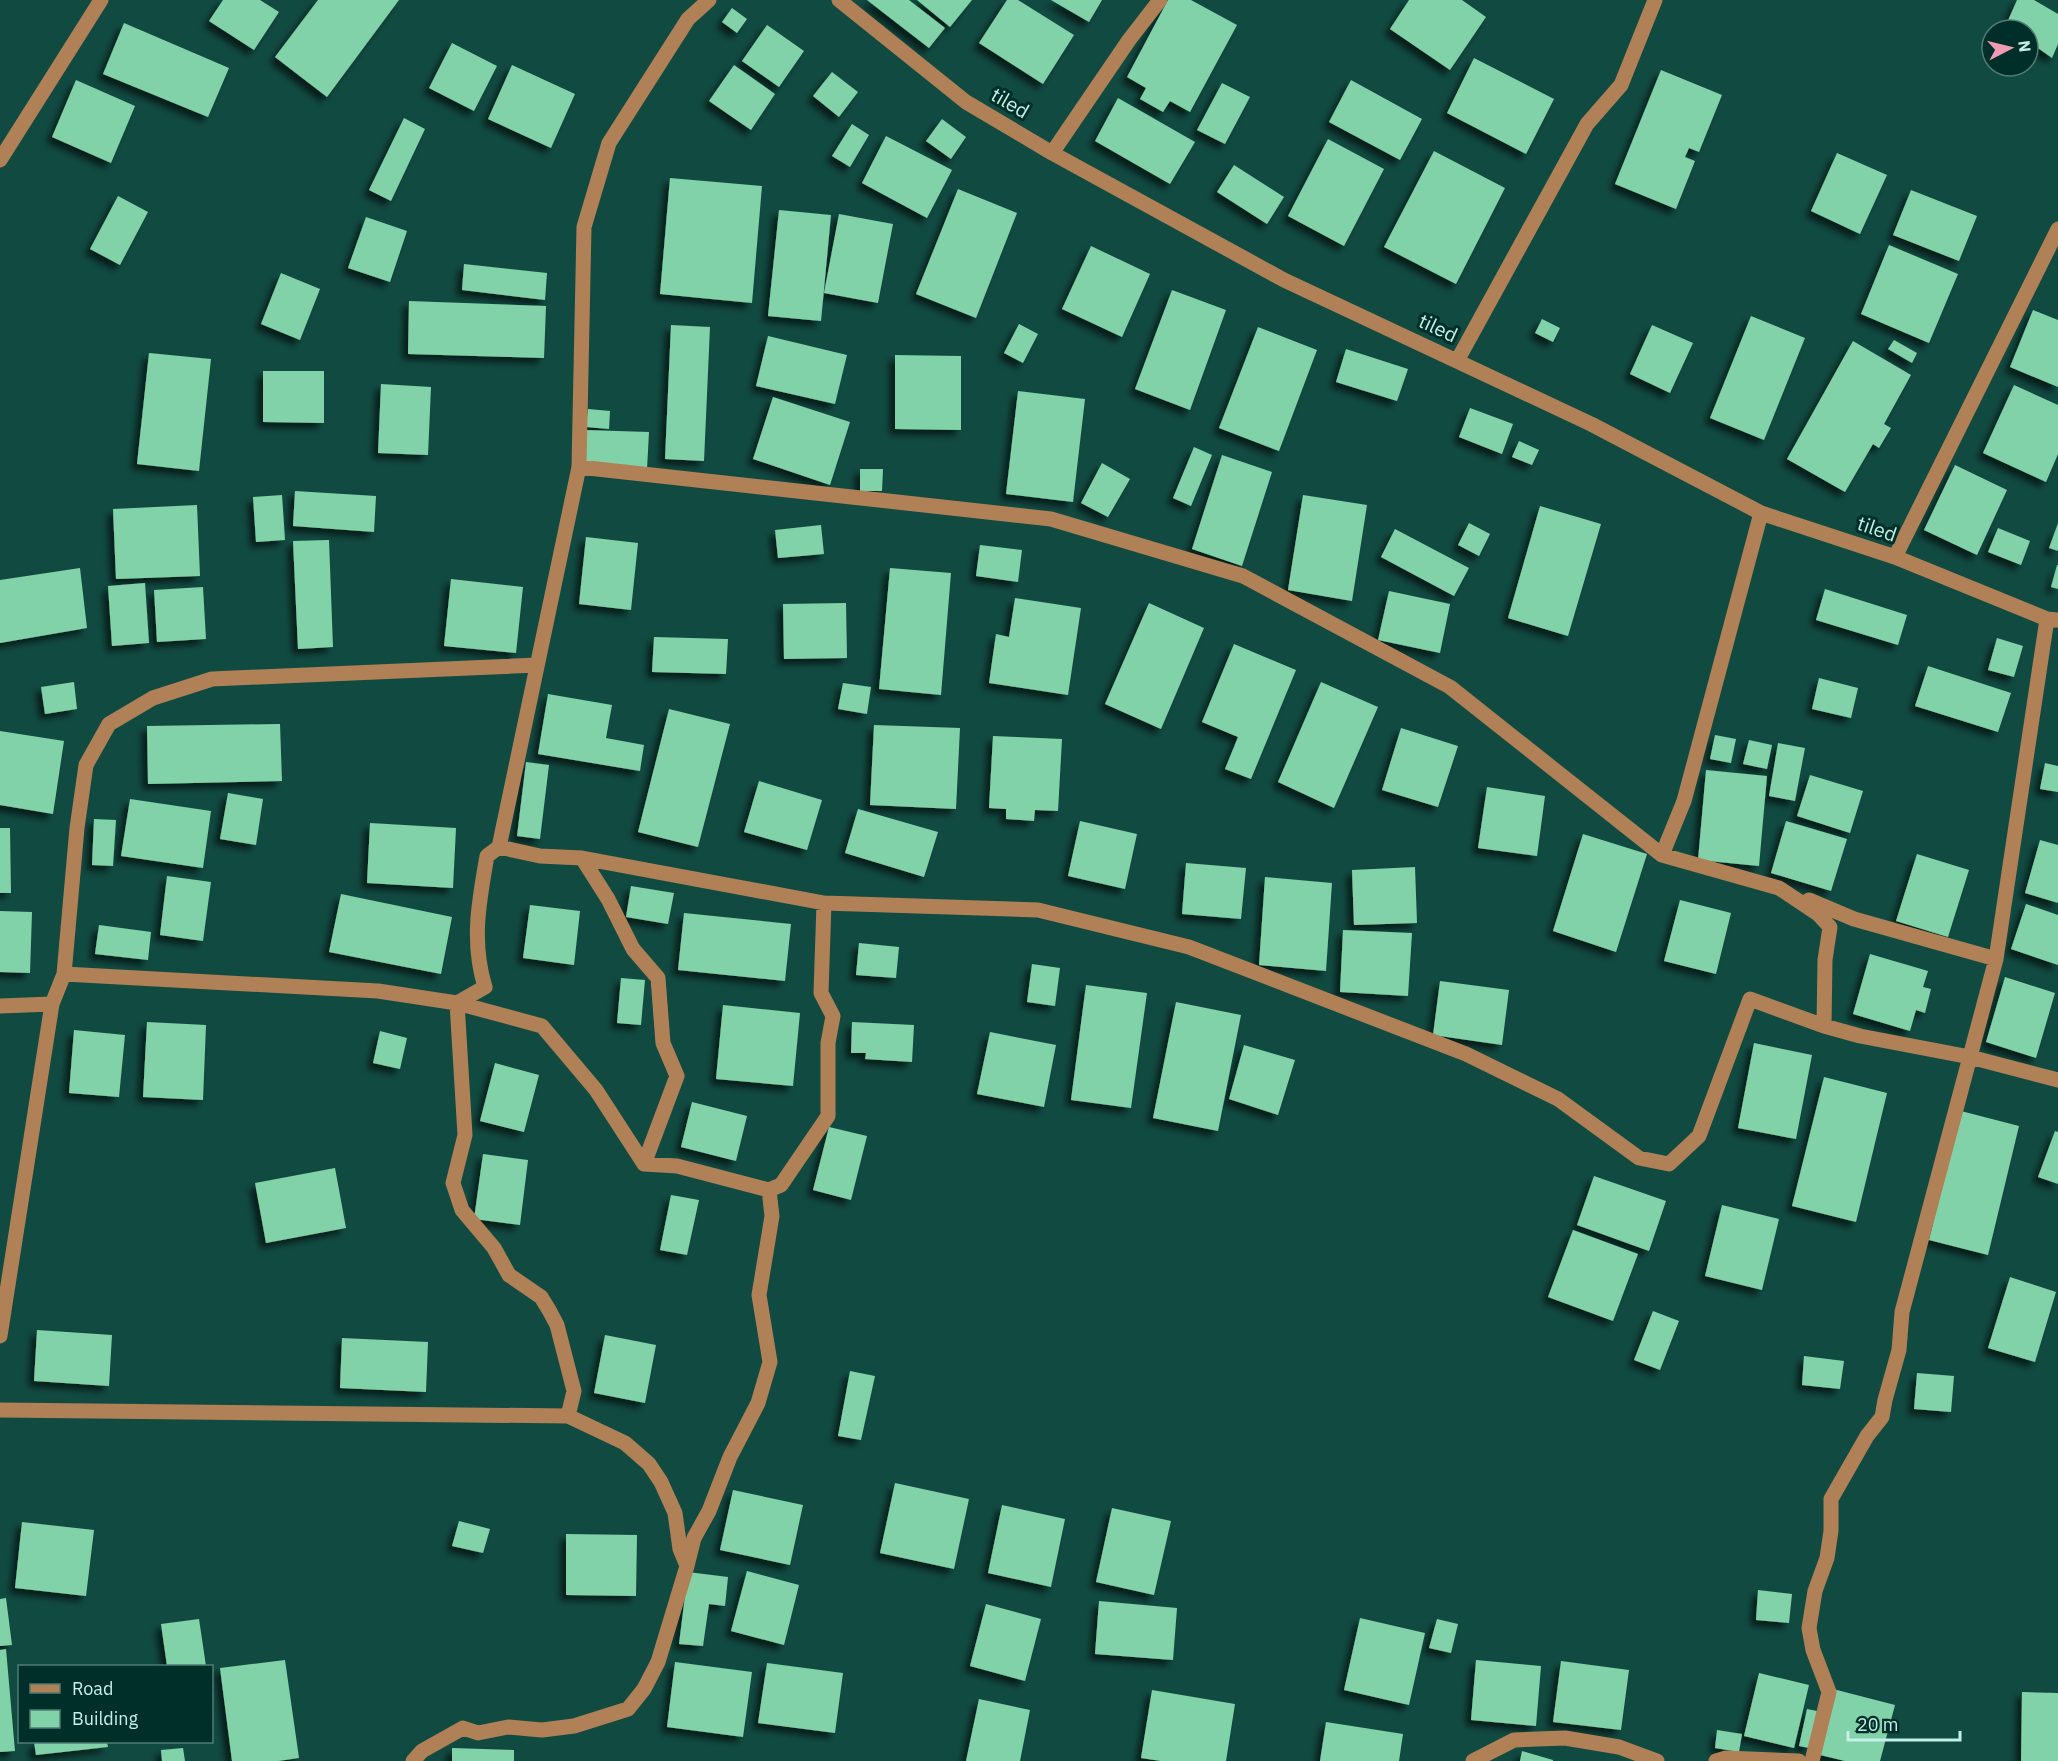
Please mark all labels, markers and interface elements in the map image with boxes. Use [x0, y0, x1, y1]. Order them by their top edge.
north arrow [1980, 18, 2040, 78]
text: N [2014, 39, 2036, 53]
street label: tiled [986, 81, 1034, 124]
street label: tiled [1414, 307, 1462, 348]
street label: tiled [1854, 509, 1900, 548]
legend [18, 1665, 213, 1743]
text: Road [72, 1677, 113, 1700]
scale bar [1848, 1704, 1960, 1742]
text: Building [72, 1707, 139, 1730]
text: 20 m [1857, 1713, 1899, 1736]

